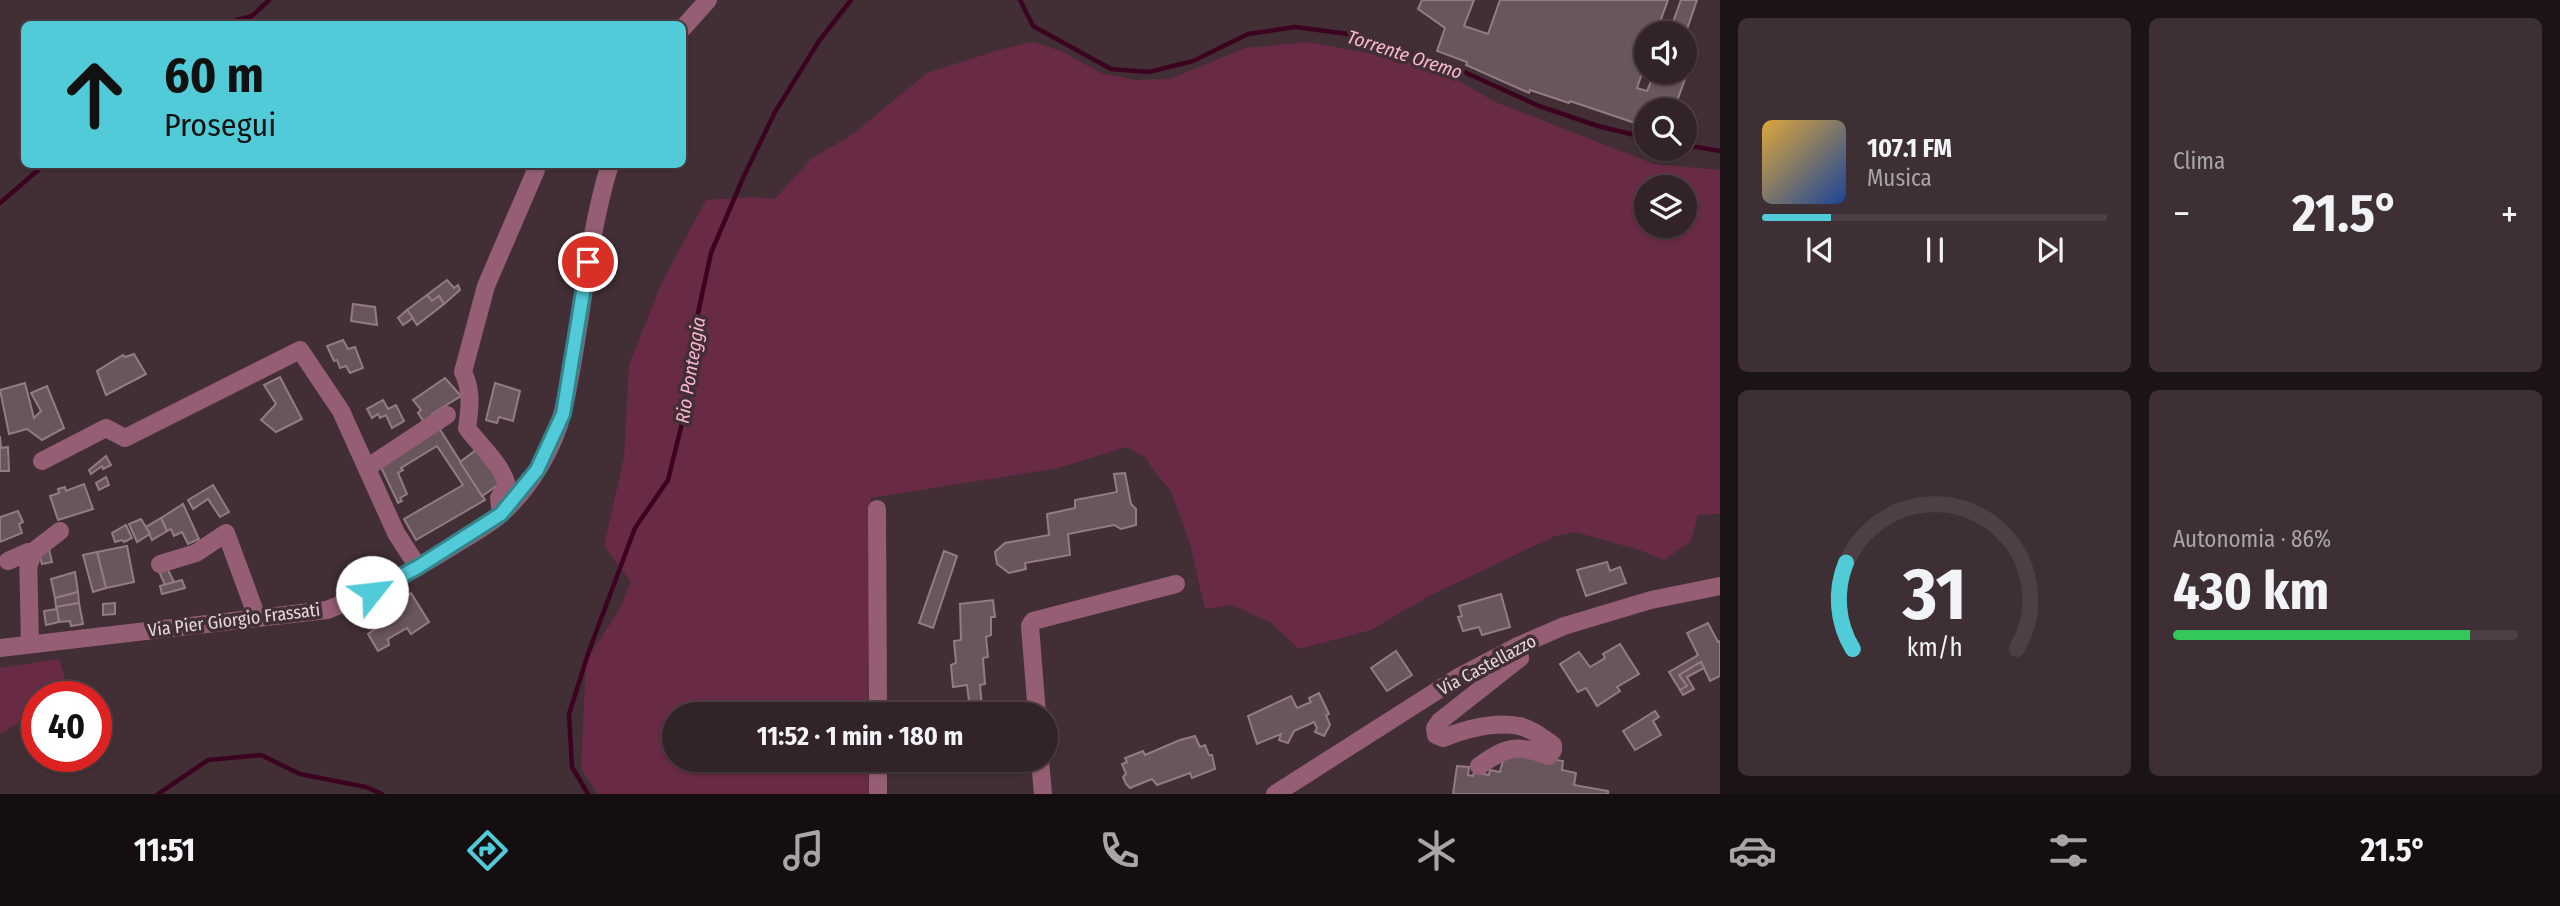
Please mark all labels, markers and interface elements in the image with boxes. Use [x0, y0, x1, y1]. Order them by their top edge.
map controls [1634, 21, 1697, 238]
button: sound [1634, 21, 1697, 84]
water label: Torrente Oremo [1344, 25, 1465, 84]
text: 60 m [164, 46, 264, 105]
icon: ahead [49, 49, 140, 140]
button: search [1634, 98, 1697, 161]
text: Prosegui [164, 106, 276, 144]
text: 107.1 FM [1867, 133, 1952, 164]
text: Clima [2173, 147, 2225, 175]
text: Musica [1867, 164, 1932, 192]
button: layers [1634, 175, 1697, 238]
text: 21.5° [2292, 182, 2399, 245]
text: − [2173, 191, 2190, 237]
text: + [2501, 191, 2518, 237]
icon: previous [1801, 231, 1839, 269]
icon: pause [1916, 231, 1954, 269]
icon: next [2031, 231, 2069, 269]
pin [558, 232, 618, 292]
icon: arrive [569, 243, 607, 281]
water label: Rio Ponteggia [671, 315, 710, 425]
text: Autonomia · 86% [2173, 525, 2331, 553]
text: 31 [1902, 551, 1966, 638]
position arrow [335, 555, 409, 629]
text: 430 km [2173, 560, 2329, 623]
street label: Via Pier Giorgio Frassati [147, 599, 321, 641]
street label: Via Castellazzo [1434, 630, 1540, 700]
text: km/h [1907, 633, 1962, 663]
speed limit sign: 40 [21, 681, 112, 772]
text: 11:52 · 1 min · 180 m [757, 721, 963, 752]
icon: directions [463, 826, 512, 875]
icon: music [779, 826, 828, 875]
icon: phone [1095, 826, 1144, 875]
icon: climate [1412, 826, 1461, 875]
icon: car [1728, 826, 1777, 875]
icon: filters [2044, 826, 2093, 875]
text: 11:51 [134, 831, 195, 869]
text: 21.5° [2360, 831, 2426, 869]

